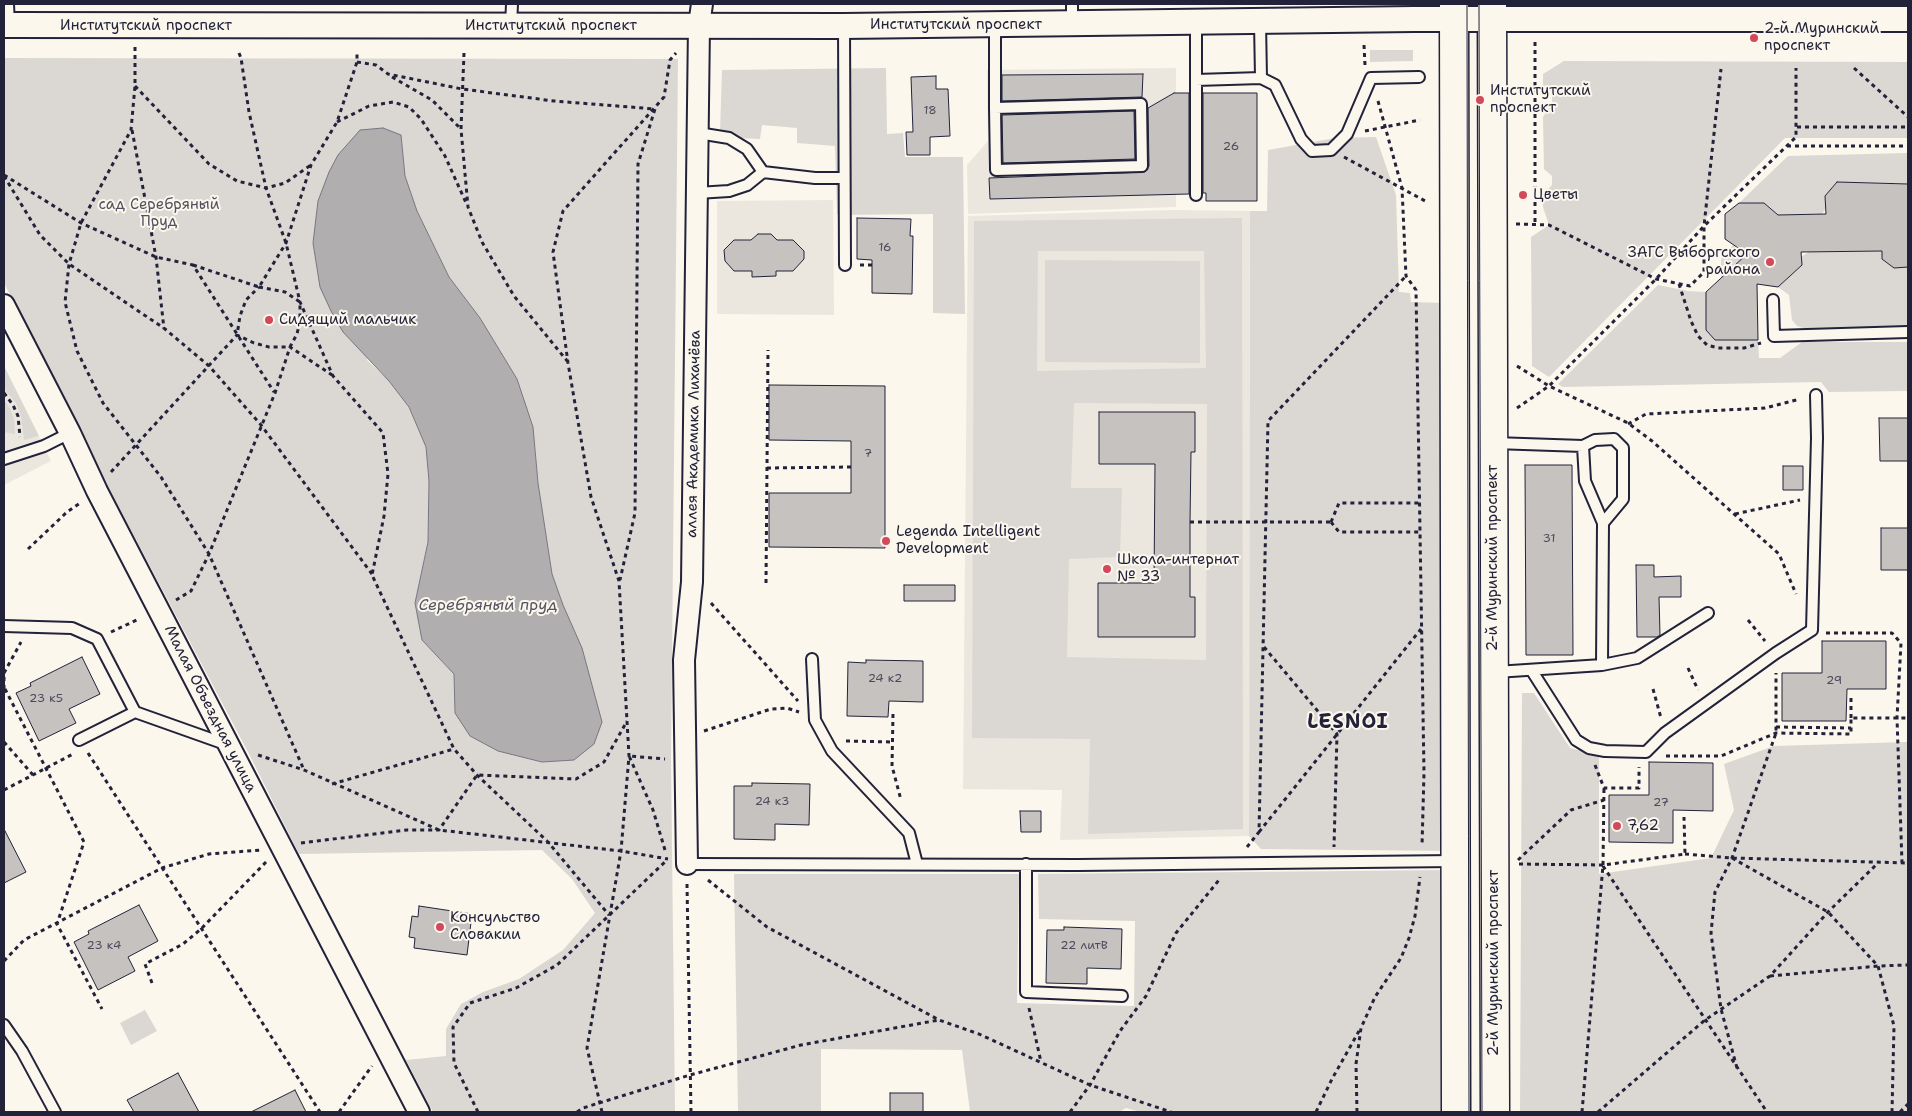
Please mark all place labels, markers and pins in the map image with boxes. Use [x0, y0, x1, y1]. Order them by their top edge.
place label: 2-й Муринский проспект [1764, 20, 1879, 55]
marker: 2-й Муринский проспект [1748, 32, 1760, 44]
place label: Институтский проспект [1490, 82, 1591, 117]
marker: Институтский проспект [1474, 94, 1486, 106]
place label: Цветы [1533, 186, 1578, 204]
marker: Цветы [1517, 189, 1529, 201]
place label: ЗАГС Выборгского района [1628, 244, 1760, 279]
marker: ЗАГС Выборгского района [1764, 256, 1776, 268]
place label: Сидящий мальчик [279, 311, 416, 329]
marker: Сидящий мальчик [263, 314, 275, 326]
place label: Legenda Intelligent Development [896, 523, 1040, 558]
marker: Legenda Intelligent Development [880, 535, 892, 547]
place label: Школа-интернат № 33 [1117, 551, 1239, 586]
marker: Школа-интернат № 33 [1101, 563, 1113, 575]
place label: 7,62 [1627, 817, 1659, 835]
marker: 7,62 [1611, 820, 1623, 832]
place label: Консульство Словакии [450, 909, 540, 944]
marker: Консульство Словакии [434, 921, 446, 933]

